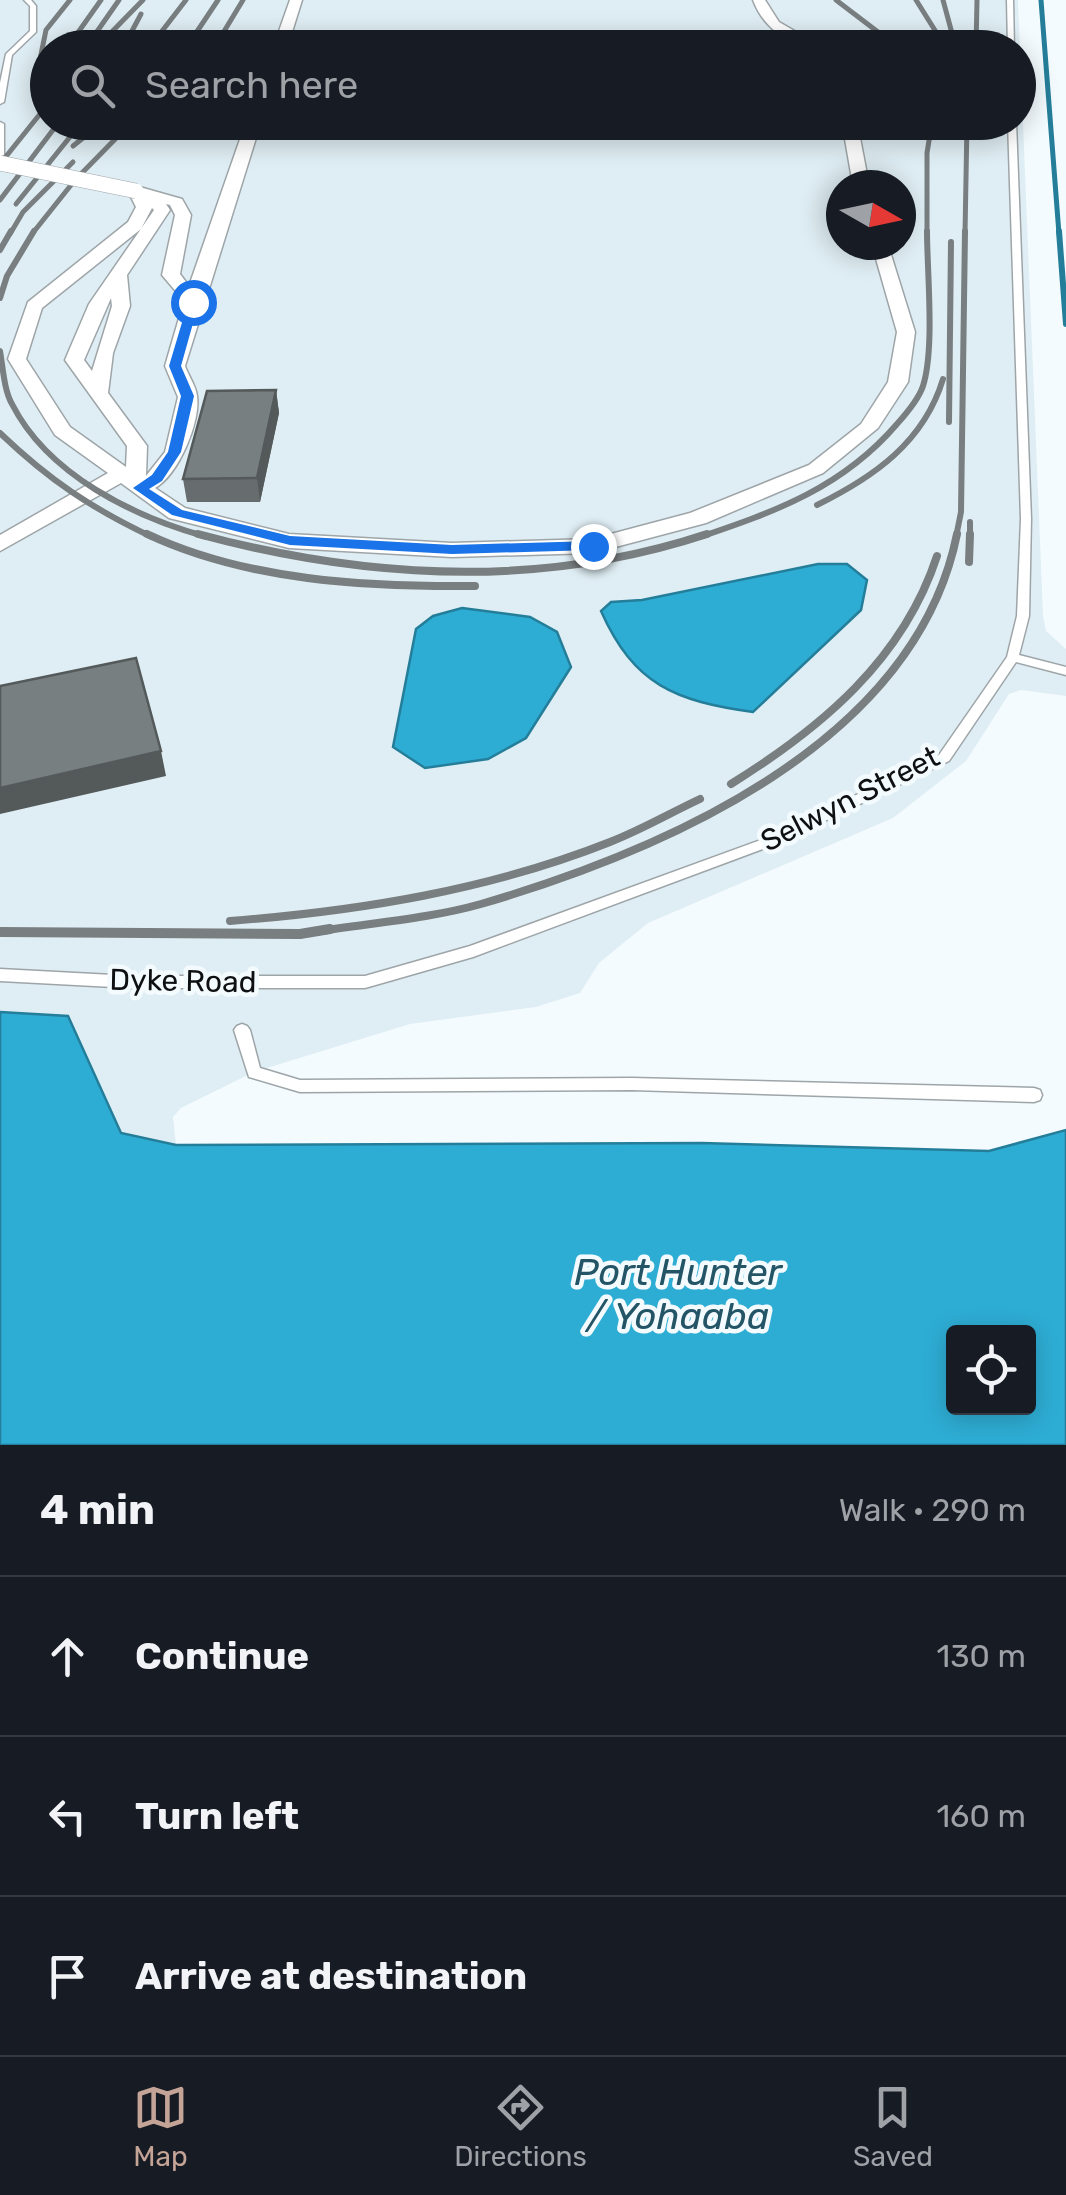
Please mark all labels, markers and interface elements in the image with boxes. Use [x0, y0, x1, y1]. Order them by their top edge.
search box [30, 30, 1036, 140]
icon: search [65, 58, 120, 113]
text: Search here [145, 62, 358, 108]
north arrow [826, 170, 916, 260]
route start [171, 280, 217, 326]
route end [571, 524, 617, 570]
street label: Selwyn Street [755, 738, 946, 859]
street label: Dyke Road [109, 962, 257, 1000]
water label: Port Hunter / Yohaaba [574, 1249, 783, 1339]
map controls [946, 1325, 1036, 1415]
button: locate [946, 1325, 1036, 1415]
text: 4 min [40, 1485, 155, 1535]
text: Walk · 290 m [839, 1491, 1026, 1529]
icon: ahead [40, 1629, 95, 1684]
text: Continue [135, 1633, 309, 1679]
text: 130 m [936, 1637, 1026, 1675]
icon: left [40, 1789, 95, 1844]
text: Turn left [135, 1793, 299, 1839]
text: 160 m [936, 1797, 1026, 1835]
icon: arrive [40, 1949, 95, 2004]
text: Arrive at destination [135, 1953, 527, 1999]
tab: Map [133, 2080, 188, 2173]
tab: Directions [454, 2080, 587, 2173]
tab: Saved [853, 2080, 933, 2173]

